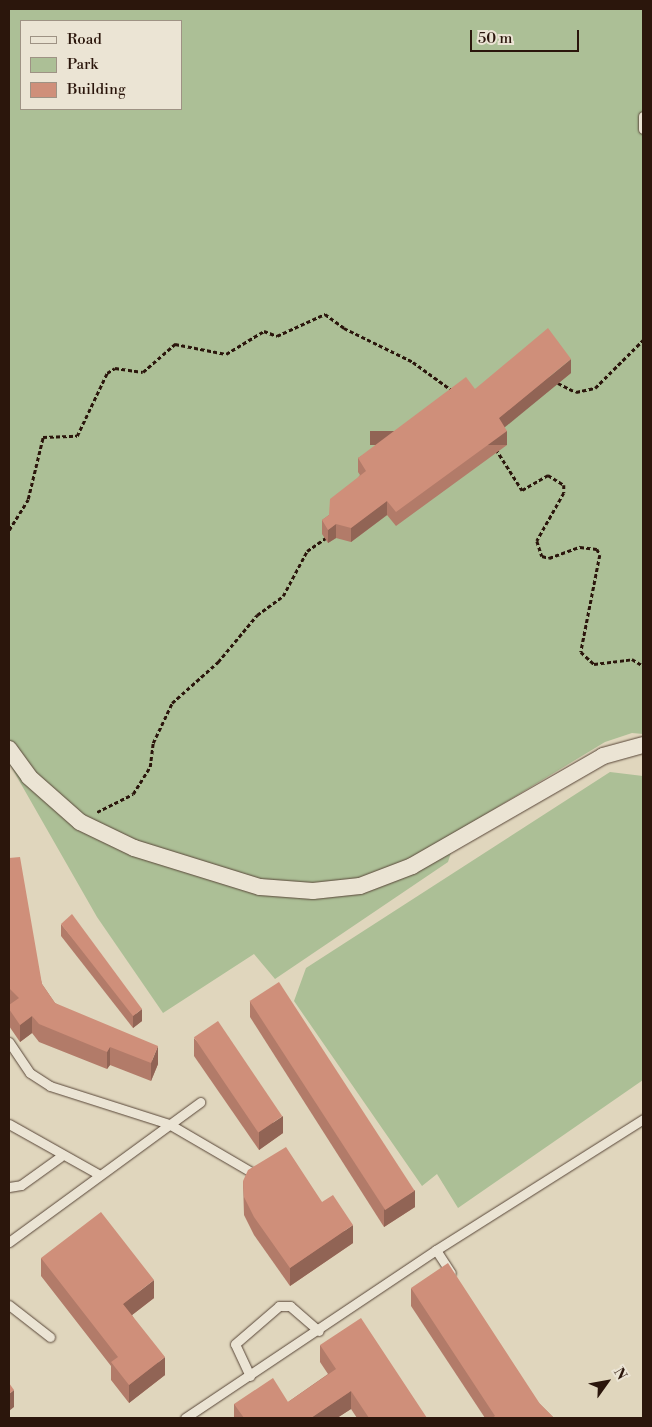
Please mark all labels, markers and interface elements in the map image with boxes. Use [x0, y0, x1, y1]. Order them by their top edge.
legend [20, 20, 182, 110]
scale bar [472, 20, 581, 52]
text: 50 m [478, 29, 512, 48]
text: Road [67, 30, 102, 49]
text: Park [67, 55, 98, 74]
text: Building [67, 80, 126, 99]
north arrow [582, 1357, 632, 1407]
text: N [609, 1365, 630, 1384]

